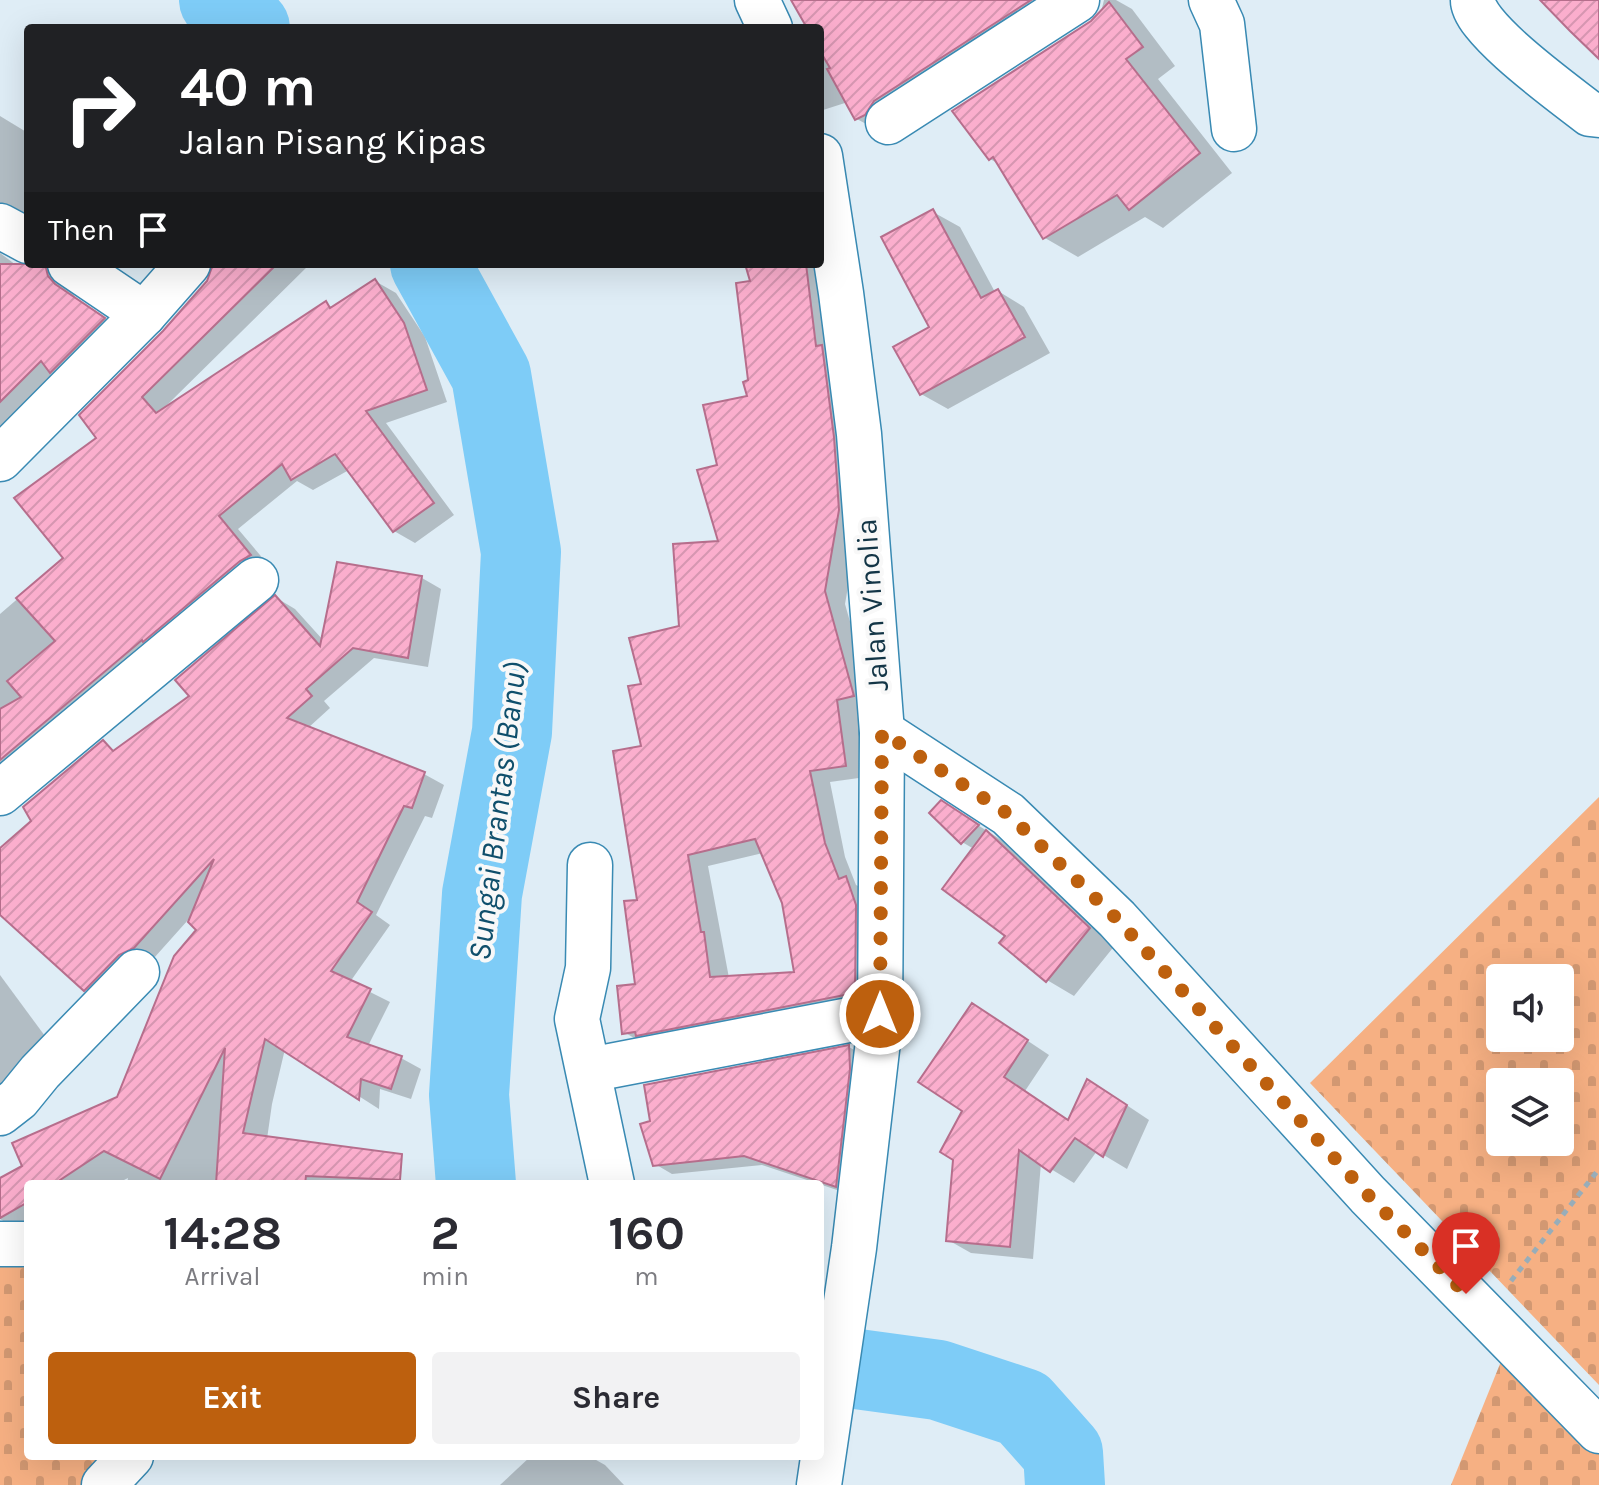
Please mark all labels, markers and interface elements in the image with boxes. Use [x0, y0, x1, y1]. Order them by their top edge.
text: 40 m [180, 54, 316, 119]
icon: right [48, 56, 152, 160]
text: Jalan Pisang Kipas [180, 121, 487, 163]
icon: arrive [131, 208, 175, 252]
text: Then [48, 212, 115, 248]
street label: Jalan Vinolia [848, 517, 896, 693]
water label: Sungai Brantas (Banu) [461, 660, 534, 963]
map controls [1486, 964, 1574, 1156]
button: sound [1486, 964, 1574, 1052]
position arrow [838, 972, 922, 1056]
button: layers [1486, 1068, 1574, 1156]
text: 14:28 [163, 1205, 282, 1261]
text: 2 [431, 1205, 460, 1261]
text: 160 [608, 1205, 685, 1261]
pin [1432, 1212, 1500, 1294]
icon: arrive [1444, 1224, 1488, 1268]
text: Arrival [185, 1261, 261, 1292]
text: min [421, 1261, 469, 1292]
text: m [634, 1261, 659, 1292]
button: Exit [48, 1352, 416, 1444]
button: Share [432, 1352, 800, 1444]

